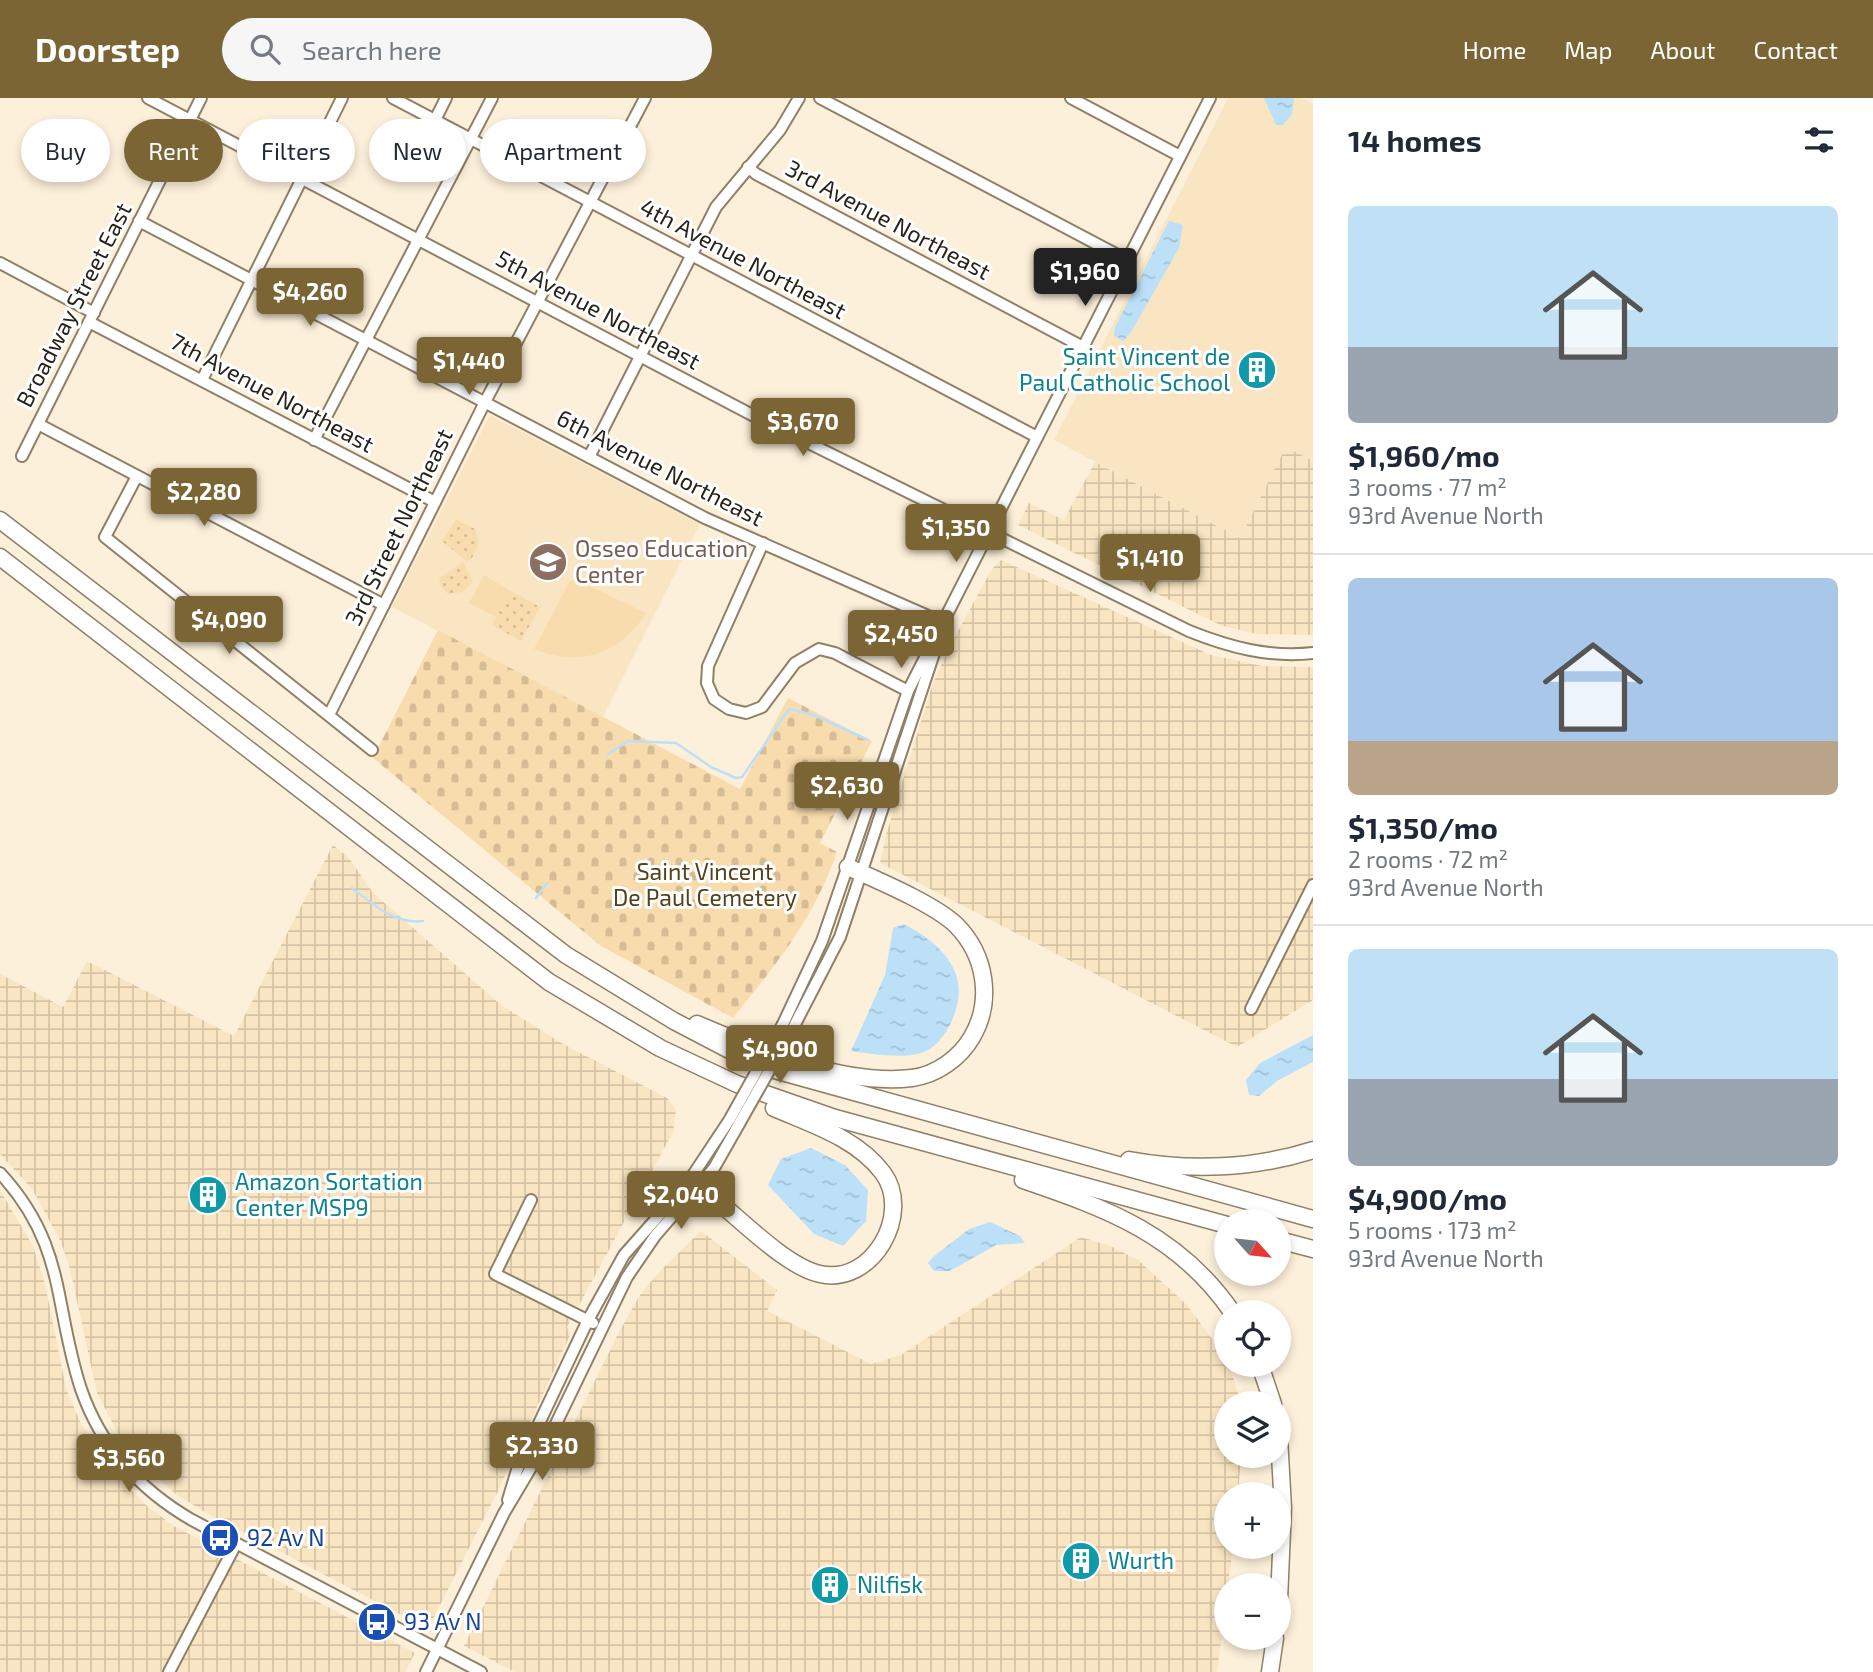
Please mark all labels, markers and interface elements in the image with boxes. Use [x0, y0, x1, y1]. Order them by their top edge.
search box [222, 18, 712, 81]
text: Doorstep [35, 29, 180, 69]
icon: search [246, 30, 284, 68]
text: Search here [302, 34, 442, 65]
text: Home [1463, 35, 1526, 64]
text: Map [1564, 35, 1612, 64]
text: About [1650, 35, 1716, 64]
text: Contact [1754, 35, 1838, 64]
chip: Buy [21, 119, 110, 182]
chip: Rent [124, 119, 223, 182]
chip: Filters [237, 119, 355, 182]
chip: New [369, 119, 466, 182]
chip: Apartment [480, 119, 646, 182]
icon: filters [1800, 121, 1838, 159]
text: 14 homes [1348, 122, 1482, 158]
street label: 3rd Avenue Northeast [781, 153, 996, 285]
street label: 4th Avenue Northeast [636, 192, 851, 324]
street label: Broadway Street East [9, 198, 137, 411]
street label: 5th Avenue Northeast [492, 243, 706, 375]
pin: $1,960 [1028, 248, 1142, 308]
icon: home [1530, 252, 1656, 378]
text: $1,960 [1050, 257, 1120, 285]
pin: $4,260 [253, 268, 367, 328]
text: $4,260 [272, 277, 348, 305]
street label: 7th Avenue Northeast [166, 327, 379, 458]
pin: $1,440 [412, 338, 526, 397]
place label: Saint Vincent de Paul Catholic School [1019, 342, 1230, 396]
text: $1,440 [433, 346, 505, 374]
building icon: Saint Vincent de Paul Catholic School [1236, 349, 1278, 391]
pin: $3,670 [746, 398, 860, 458]
street label: 6th Avenue Northeast [552, 403, 769, 531]
text: $3,670 [767, 407, 839, 435]
street label: 3rd Street Northeast [338, 424, 458, 629]
text: $1,960/mo [1348, 437, 1500, 473]
pin: $2,280 [147, 468, 261, 528]
text: 3 rooms · 77 m² [1348, 473, 1507, 501]
text: $2,280 [167, 477, 241, 505]
text: 93rd Avenue North [1348, 501, 1544, 529]
pin: $1,350 [899, 504, 1013, 564]
text: $1,350 [921, 513, 991, 541]
place label: Osseo Education Center [575, 534, 748, 588]
pin: $1,410 [1093, 534, 1207, 594]
school or university icon: Osseo Education Center [527, 541, 569, 583]
text: $1,410 [1116, 543, 1184, 571]
pin: $4,090 [172, 596, 286, 656]
text: $4,090 [191, 605, 267, 633]
pin: $2,450 [844, 610, 958, 670]
text: $2,450 [864, 619, 938, 647]
icon: home [1530, 624, 1656, 750]
pin: $2,630 [790, 762, 904, 822]
text: $2,630 [810, 771, 884, 799]
text: $1,350/mo [1348, 809, 1498, 845]
text: 2 rooms · 72 m² [1348, 845, 1508, 873]
park label: Saint Vincent De Paul Cemetery [613, 857, 797, 911]
text: 93rd Avenue North [1348, 873, 1544, 901]
icon: home [1530, 995, 1656, 1121]
pin: $4,900 [723, 1026, 837, 1085]
text: $4,900 [742, 1034, 818, 1062]
place label: Amazon Sortation Center MSP9 [235, 1167, 423, 1221]
pin: $2,040 [624, 1172, 738, 1231]
building icon: Amazon Sortation Center MSP9 [187, 1174, 229, 1216]
text: $2,040 [643, 1180, 719, 1208]
text: $4,900/mo [1348, 1180, 1507, 1216]
north arrow [1214, 1209, 1292, 1286]
map controls [1214, 1209, 1291, 1650]
text: 5 rooms · 173 m² [1348, 1216, 1517, 1244]
text: 93rd Avenue North [1348, 1244, 1544, 1272]
button: locate [1214, 1300, 1291, 1377]
button: layers [1214, 1391, 1291, 1468]
pin: $2,330 [485, 1422, 599, 1482]
text: $2,330 [506, 1431, 578, 1459]
pin: $3,560 [72, 1434, 186, 1494]
text: $3,560 [93, 1443, 165, 1471]
button: + [1214, 1482, 1291, 1559]
bus stop icon: 92 Av N [199, 1517, 241, 1559]
place label: 92 Av N [247, 1523, 325, 1551]
building icon: Wurth [1060, 1540, 1102, 1582]
place label: Wurth [1108, 1546, 1174, 1574]
building icon: Nilfisk [809, 1564, 851, 1606]
place label: Nilfisk [857, 1570, 923, 1598]
button: − [1214, 1573, 1291, 1650]
bus stop icon: 93 Av N [356, 1601, 398, 1643]
place label: 93 Av N [404, 1607, 481, 1635]

